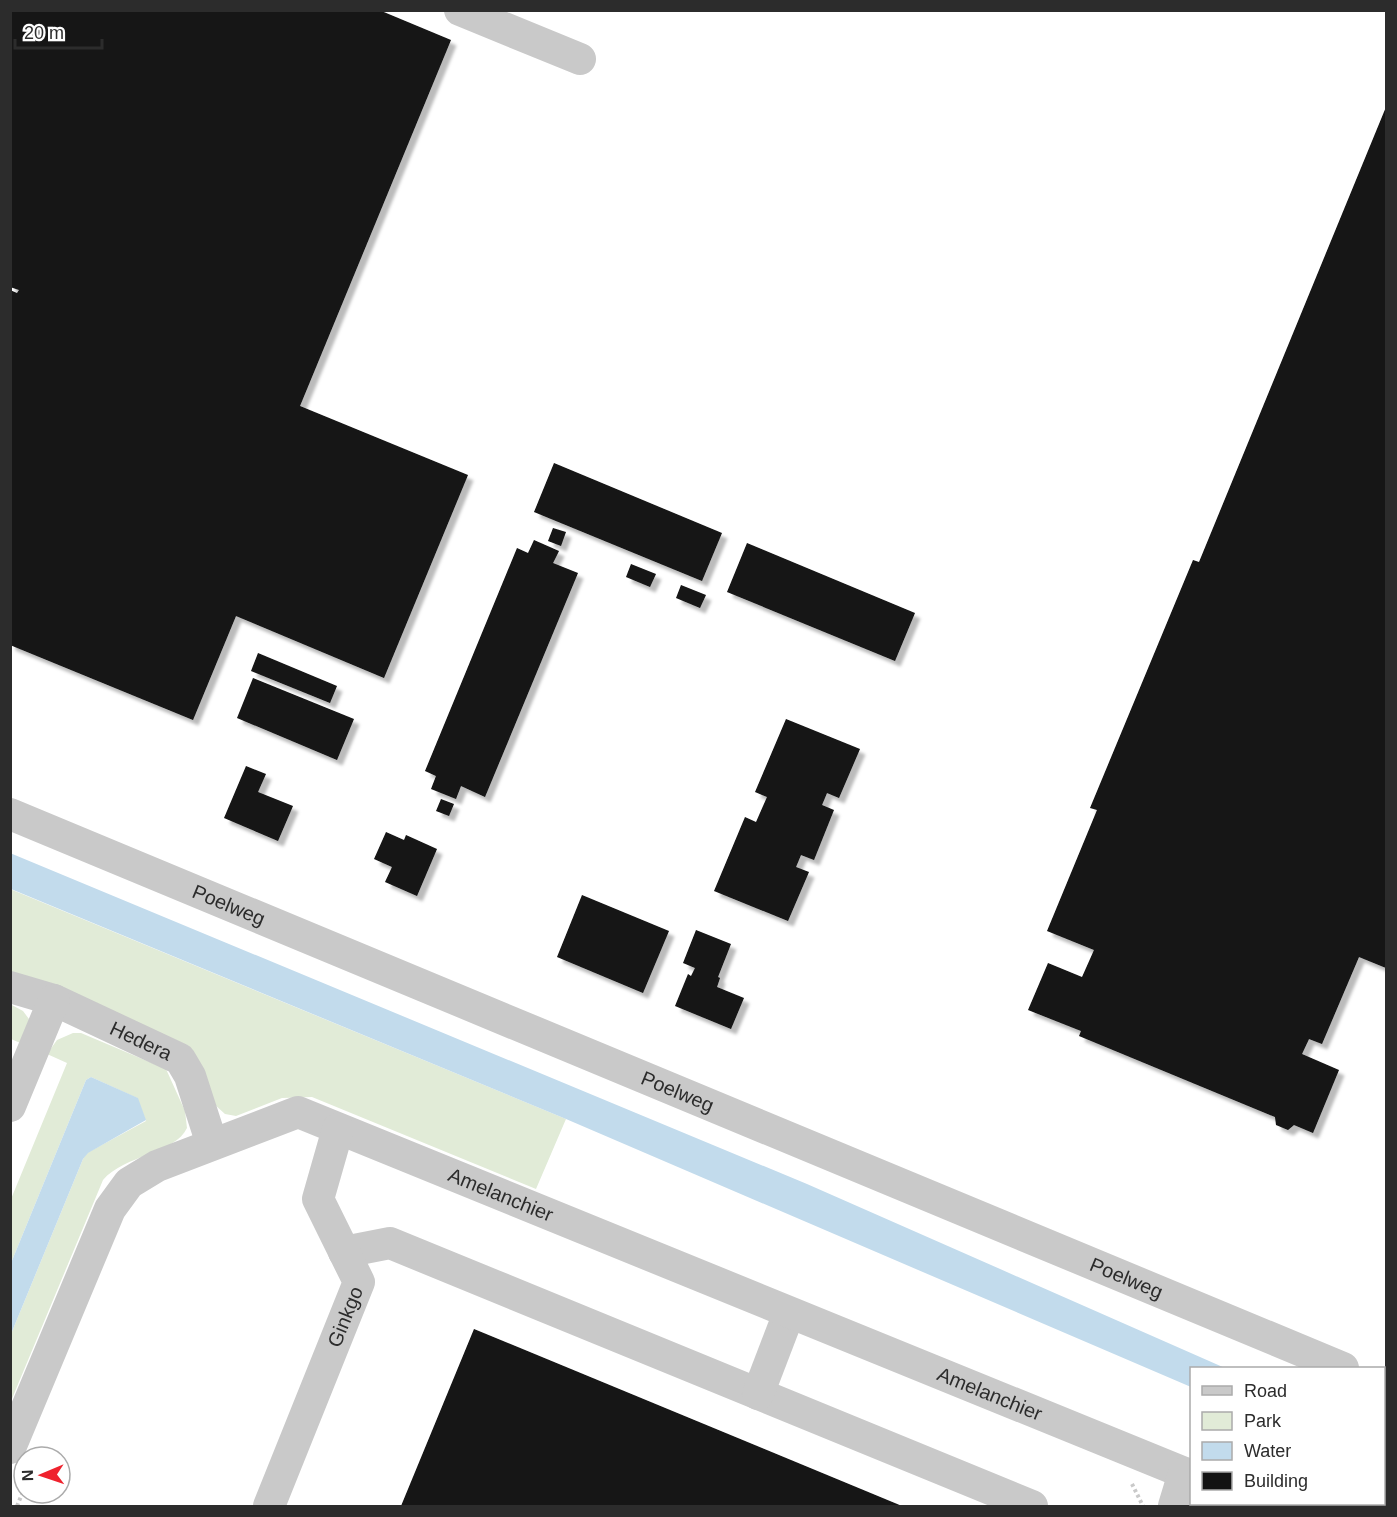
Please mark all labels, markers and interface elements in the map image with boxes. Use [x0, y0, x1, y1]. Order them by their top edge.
scale bar [15, 12, 102, 50]
text: 20 m [24, 23, 64, 43]
street label: Poelweg [189, 880, 269, 930]
street label: Hedera [107, 1017, 176, 1065]
street label: Poelweg [638, 1067, 717, 1116]
street label: Amelanchier [445, 1163, 557, 1226]
street label: Poelweg [1087, 1253, 1166, 1303]
street label: Ginkgo [323, 1283, 367, 1350]
street label: Amelanchier [934, 1363, 1046, 1425]
legend [1190, 1367, 1385, 1505]
text: Road [1244, 1381, 1287, 1401]
text: Park [1244, 1411, 1282, 1431]
text: Water [1244, 1441, 1291, 1461]
north arrow [12, 1445, 72, 1505]
text: N [19, 1469, 36, 1482]
text: Building [1244, 1471, 1308, 1491]

